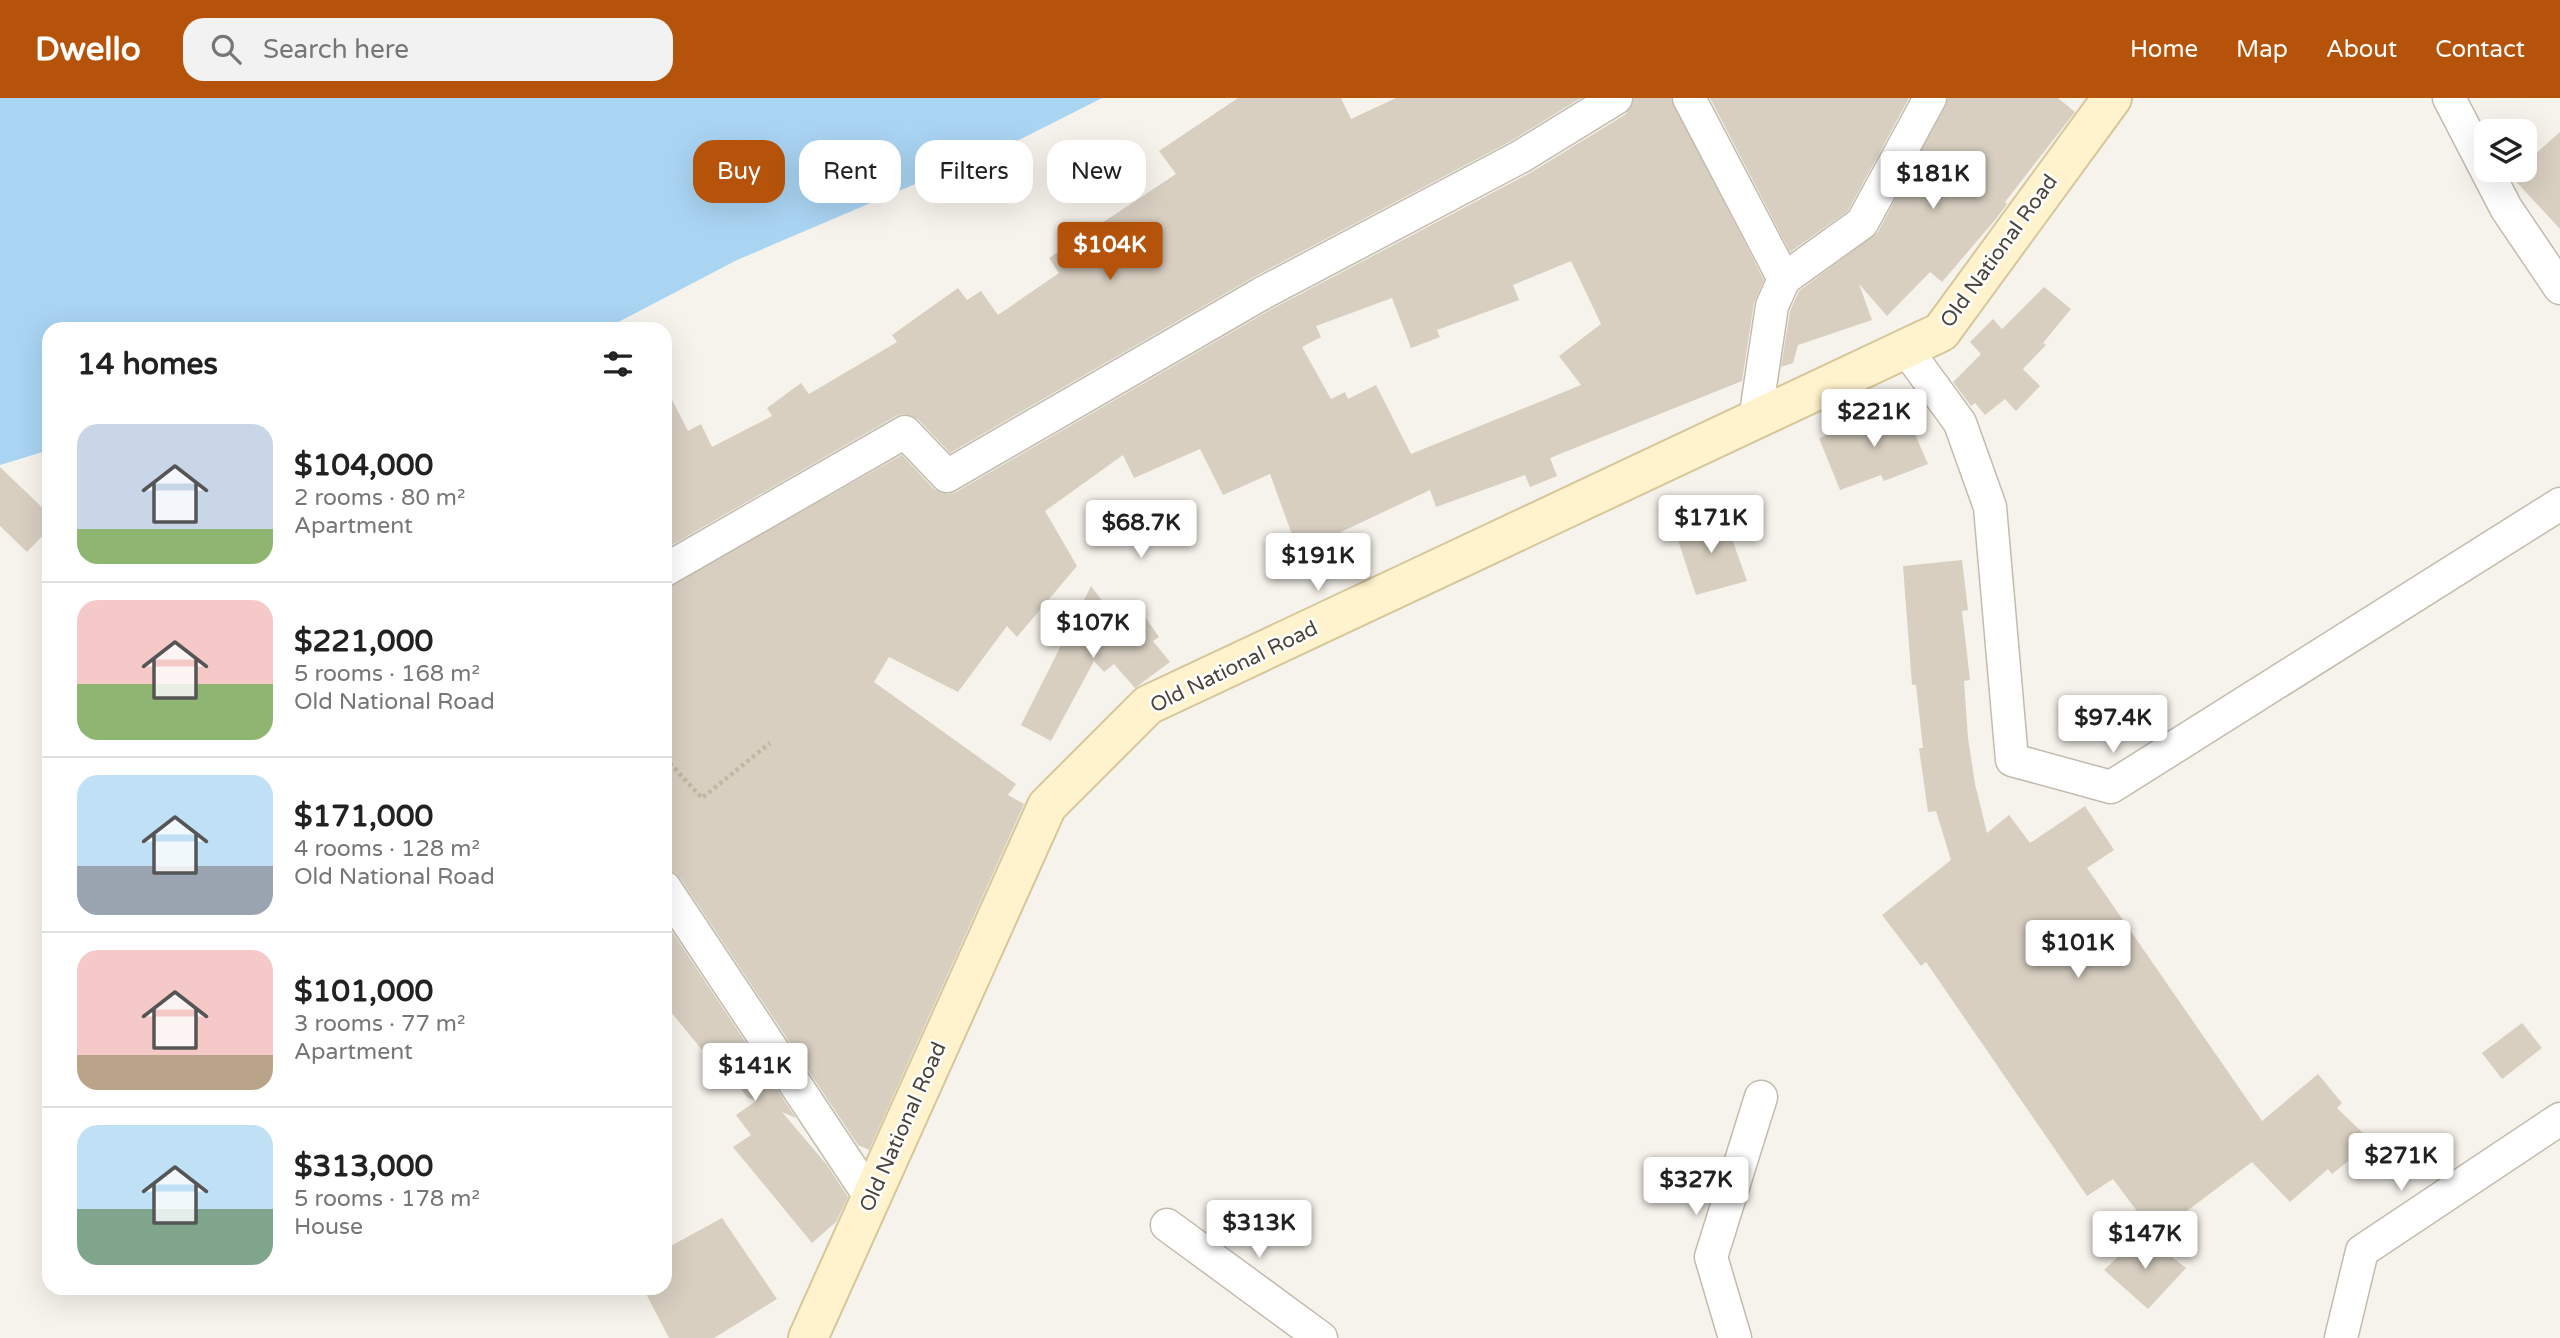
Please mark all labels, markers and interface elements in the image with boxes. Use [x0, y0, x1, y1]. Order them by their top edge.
search box [183, 18, 673, 81]
text: Dwello [35, 30, 141, 69]
icon: search [207, 30, 245, 68]
text: Search here [263, 34, 409, 65]
text: Home [2130, 35, 2198, 64]
text: Map [2236, 35, 2288, 64]
text: About [2326, 35, 2397, 64]
text: Contact [2435, 35, 2525, 64]
map controls [2474, 119, 2537, 182]
button: layers [2474, 119, 2537, 182]
chip: Buy [693, 140, 785, 203]
chip: Rent [799, 140, 901, 203]
chip: Filters [915, 140, 1033, 203]
chip: New [1047, 140, 1146, 203]
pin: $181K [1884, 152, 1982, 211]
text: $181K [1897, 160, 1969, 188]
street label: Old National Road [1935, 170, 2063, 332]
pin: $104K [1061, 222, 1159, 282]
text: $104K [1074, 231, 1146, 259]
icon: filters [599, 345, 637, 383]
text: 14 homes [77, 346, 218, 383]
pin: $221K [1825, 390, 1923, 449]
text: $221K [1838, 398, 1910, 426]
text: $104,000 [294, 447, 433, 484]
icon: home [133, 452, 217, 536]
text: 2 rooms · 80 m² [294, 484, 465, 512]
pin: $171K [1662, 496, 1760, 555]
pin: $68.7K [1084, 500, 1198, 560]
text: $171K [1675, 504, 1747, 532]
text: $68.7K [1102, 509, 1180, 537]
text: Apartment [294, 512, 413, 540]
pin: $191K [1269, 533, 1367, 593]
text: $191K [1282, 542, 1354, 570]
pin: $107K [1044, 601, 1142, 660]
text: $107K [1057, 609, 1129, 637]
street label: Old National Road [1146, 616, 1322, 718]
text: $221,000 [294, 623, 433, 660]
icon: home [133, 628, 217, 712]
text: 5 rooms · 168 m² [294, 660, 480, 688]
text: Old National Road [294, 688, 495, 716]
pin: $97.4K [2056, 696, 2170, 755]
text: $97.4K [2074, 704, 2152, 732]
text: $171,000 [294, 798, 433, 835]
icon: home [133, 803, 217, 887]
text: 4 rooms · 128 m² [294, 835, 480, 863]
text: Old National Road [294, 863, 495, 891]
pin: $101K [2029, 920, 2127, 980]
text: $101K [2042, 929, 2114, 957]
text: $101,000 [294, 973, 433, 1010]
icon: home [133, 978, 217, 1062]
text: 3 rooms · 77 m² [294, 1010, 465, 1038]
text: Apartment [294, 1038, 413, 1066]
street label: Old National Road [854, 1038, 952, 1216]
pin: $141K [706, 1044, 804, 1103]
text: $141K [719, 1052, 791, 1080]
pin: $271K [2352, 1134, 2450, 1193]
text: $271K [2365, 1142, 2437, 1170]
text: $313,000 [294, 1148, 433, 1185]
icon: home [133, 1153, 217, 1237]
pin: $327K [1647, 1158, 1745, 1217]
text: $327K [1660, 1166, 1732, 1194]
text: 5 rooms · 178 m² [294, 1185, 480, 1213]
pin: $313K [1210, 1200, 1308, 1260]
text: $313K [1223, 1209, 1295, 1237]
pin: $147K [2096, 1212, 2194, 1271]
text: House [294, 1213, 363, 1241]
text: $147K [2109, 1220, 2181, 1248]

